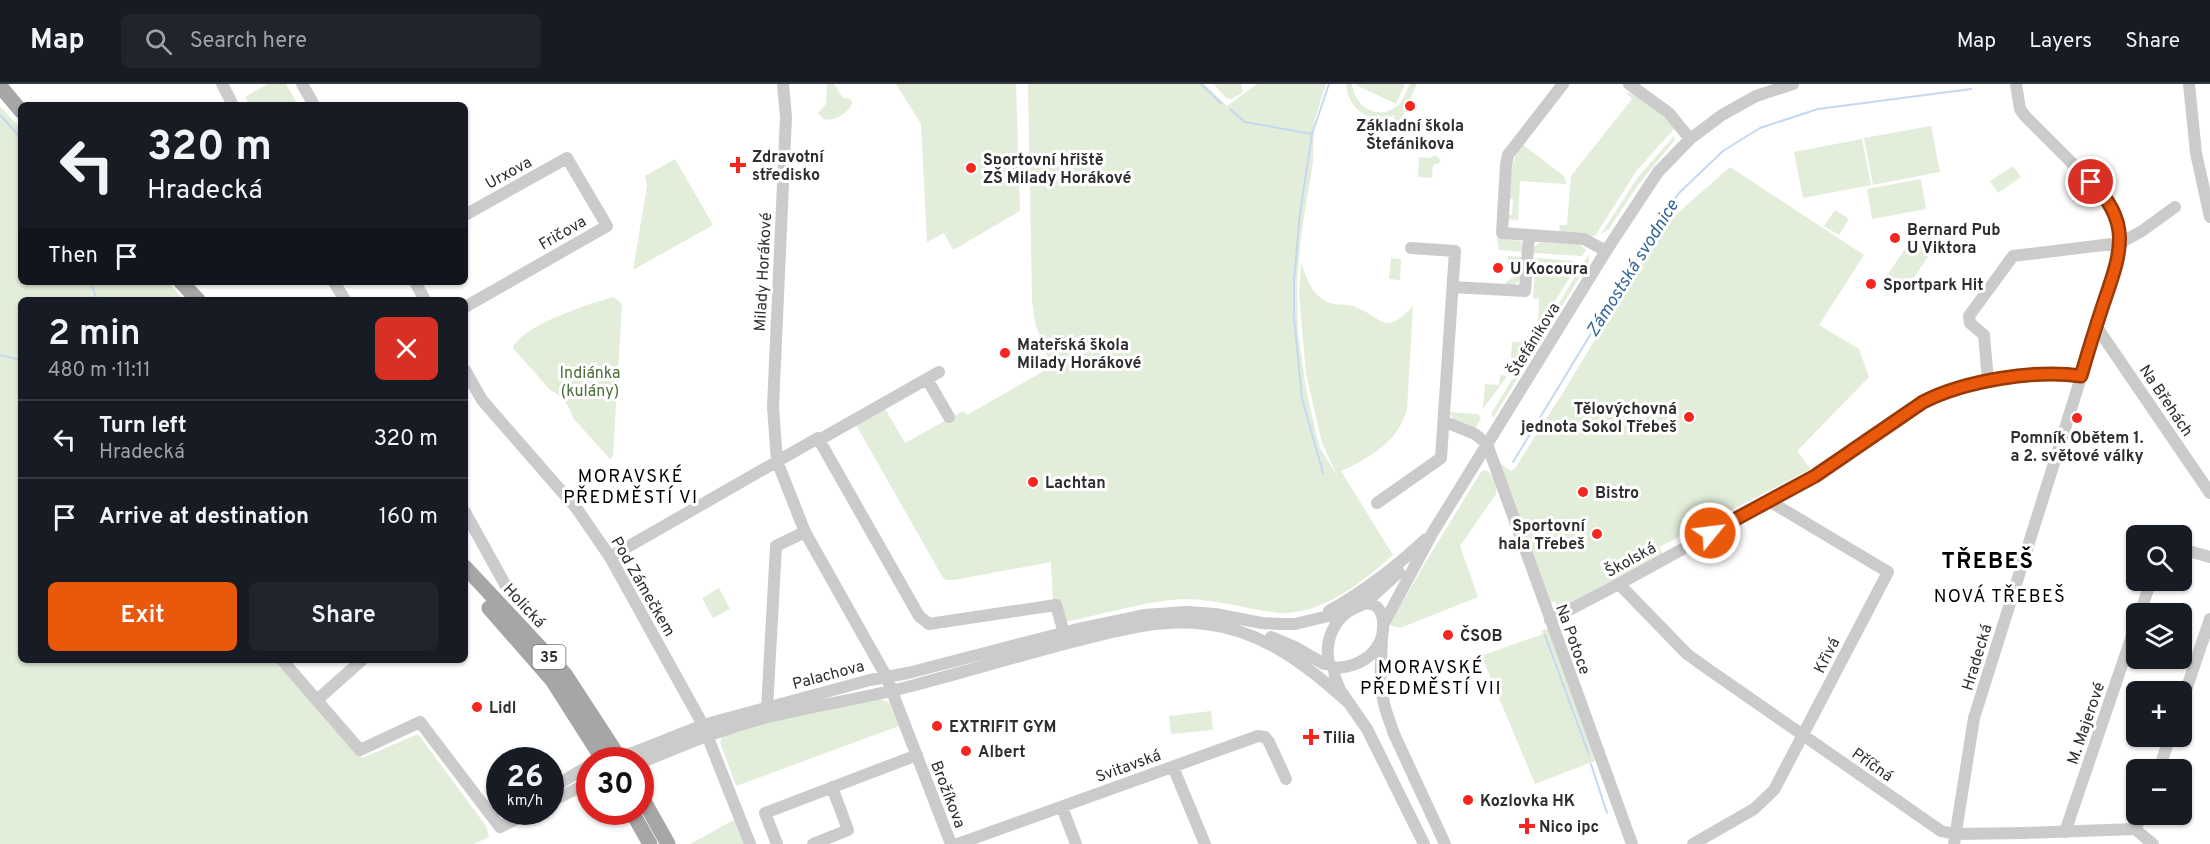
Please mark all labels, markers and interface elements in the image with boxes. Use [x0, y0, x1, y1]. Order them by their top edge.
search box [121, 14, 541, 68]
text: Map [30, 23, 85, 59]
icon: search [142, 25, 175, 58]
text: Search here [190, 28, 307, 55]
text: Map [1957, 28, 1996, 55]
text: Layers [2029, 28, 2092, 55]
text: Share [2125, 28, 2180, 55]
marker: Základní škola Štefánikova [1403, 99, 1417, 113]
place label: Základní škola Štefánikova [1356, 117, 1464, 155]
text: 320 m [147, 122, 272, 175]
icon: left [48, 126, 126, 204]
place label: Zdravotní středisko [752, 148, 825, 186]
place label: Sportovní hřiště ZŠ Milady Horákové [983, 151, 1131, 189]
street label: Urxova [482, 153, 536, 195]
marker: Zdravotní středisko [729, 156, 747, 174]
pin [2065, 156, 2116, 207]
marker: Sportovní hřiště ZŠ Milady Horákové [964, 161, 978, 175]
icon: arrive [2074, 165, 2107, 198]
text: Hradecká [147, 174, 263, 208]
water label: Zámostská svodnice [1582, 195, 1685, 342]
street label: Fričova [536, 212, 590, 255]
street label: Milady Horákové [751, 212, 777, 332]
place label: Bernard Pub U Viktora [1907, 221, 2000, 259]
marker: Bernard Pub U Viktora [1888, 231, 1902, 245]
icon: arrive [110, 240, 143, 273]
text: Then [48, 243, 98, 270]
place label: U Kocoura [1510, 260, 1588, 280]
marker: U Kocoura [1491, 261, 1505, 275]
place label: Sportpark Hit [1883, 276, 1984, 296]
marker: Sportpark Hit [1864, 277, 1878, 291]
street label: Štefánikova [1502, 298, 1565, 381]
text: 2 min [48, 312, 141, 358]
button: close [375, 317, 438, 380]
place label: Mateřská škola Milady Horákové [1017, 336, 1142, 374]
marker: Mateřská škola Milady Horákové [998, 346, 1012, 360]
text: 480 m · 11:11 [48, 358, 151, 384]
street label: Na Břehách [2134, 361, 2197, 441]
park label: Indiánka (kulány) [560, 364, 620, 402]
place label: Tělovýchovná jednota Sokol Třebeš [1520, 400, 1677, 438]
marker: Tělovýchovná jednota Sokol Třebeš [1682, 410, 1696, 424]
marker: Pomník Obětem 1. a 2. světové války [2070, 411, 2084, 425]
text: Turn left [99, 413, 187, 440]
icon: left [48, 423, 81, 456]
text: 320 m [374, 426, 438, 453]
place label: Pomník Obětem 1. a 2. světové války [2010, 429, 2144, 467]
text: Hradecká [99, 440, 185, 466]
district label: MORAVSKÉ PŘEDMĚSTÍ VI [563, 464, 699, 510]
place label: Lachtan [1045, 474, 1106, 494]
marker: Lachtan [1026, 475, 1040, 489]
place label: Bistro [1595, 484, 1639, 504]
marker: Bistro [1576, 485, 1590, 499]
icon: arrive [48, 501, 81, 534]
position arrow [1678, 501, 1742, 565]
text: Arrive at destination [99, 504, 309, 531]
text: 160 m [379, 504, 438, 531]
place label: Sportovní hala Třebeš [1498, 517, 1586, 555]
map controls [2126, 525, 2192, 825]
button: search [2126, 525, 2192, 591]
marker: Sportovní hala Třebeš [1590, 527, 1604, 541]
street label: Pod Zámečkem [606, 534, 679, 640]
street label: Školská [1601, 537, 1660, 583]
district label: TŘEBEŠ [1941, 546, 2035, 576]
street label: Holická [498, 580, 549, 633]
button: Exit [48, 582, 237, 651]
button: Share [249, 582, 438, 651]
district label: NOVÁ TŘEBEŠ [1934, 584, 2066, 609]
street label: Na Potoce [1550, 602, 1594, 678]
button: layers [2126, 603, 2192, 669]
street label: Hradecká [1958, 622, 1997, 693]
place label: ČSOB [1460, 625, 1503, 647]
marker: ČSOB [1441, 628, 1455, 642]
street label: Křivá [1810, 635, 1845, 677]
road number: 35 [532, 645, 566, 669]
district label: MORAVSKÉ PŘEDMĚSTÍ VII [1360, 655, 1502, 701]
street label: Palachova [790, 657, 867, 695]
street label: M. Majerové [2063, 680, 2110, 767]
button: + [2126, 681, 2192, 747]
place label: Lidl [489, 699, 516, 719]
marker: Lidl [470, 700, 484, 714]
place label: EXTRIFIT GYM [949, 718, 1057, 738]
marker: EXTRIFIT GYM [930, 719, 944, 733]
place label: Tilia [1323, 729, 1355, 749]
marker: Tilia [1304, 730, 1318, 744]
place label: Albert [978, 743, 1025, 763]
marker: Albert [959, 744, 973, 758]
street label: Příčná [1847, 744, 1896, 787]
street label: Svitavská [1093, 746, 1164, 788]
speed limit sign: 30 [576, 747, 654, 825]
street label: Brožíkova [925, 758, 969, 831]
button: − [2126, 759, 2192, 825]
text: 26 [507, 760, 543, 797]
text: km/h [507, 792, 543, 811]
place label: Kozlovka HK [1480, 792, 1575, 812]
marker: Kozlovka HK [1461, 793, 1475, 807]
place label: Nico ipc [1539, 818, 1599, 838]
marker: Nico ipc [1520, 819, 1534, 833]

